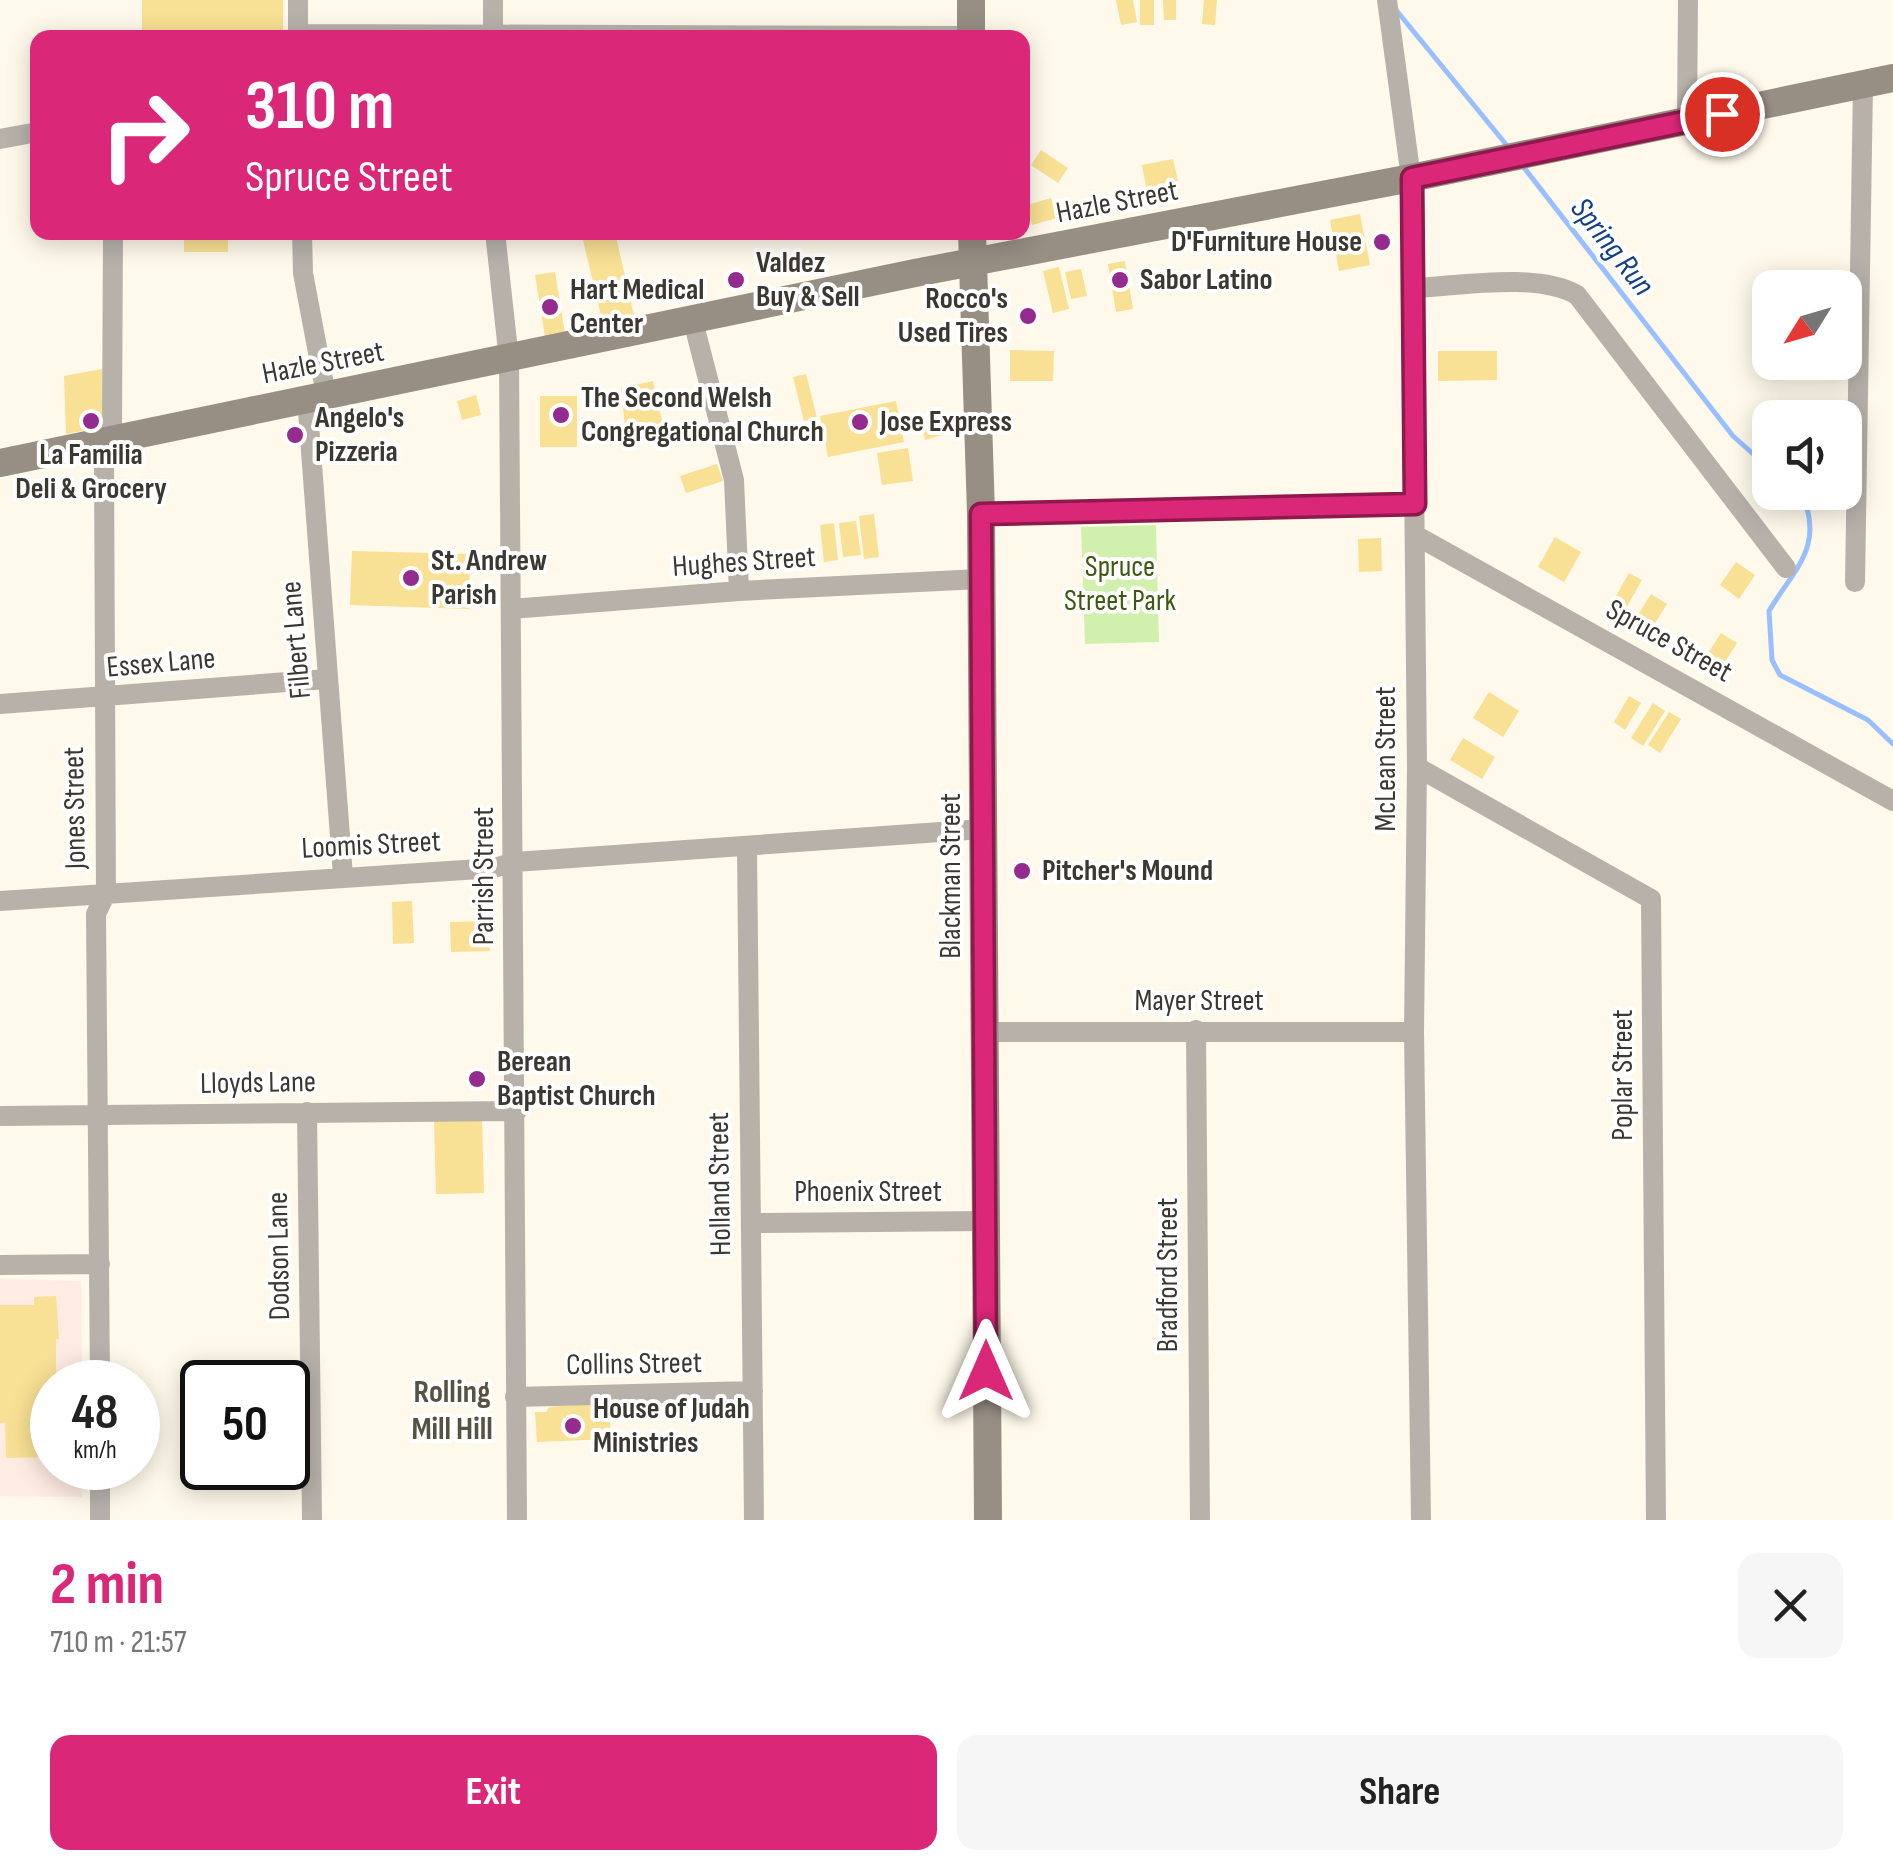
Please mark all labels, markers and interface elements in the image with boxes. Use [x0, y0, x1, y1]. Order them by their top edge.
text: 310 m [245, 65, 394, 149]
icon: right [80, 70, 210, 200]
pin [1680, 72, 1765, 157]
icon: arrive [1695, 87, 1750, 142]
text: Spruce Street [245, 150, 453, 205]
street label: Hazle Street [1053, 173, 1181, 231]
water label: Spring Run [1562, 190, 1662, 304]
place label: D'Furniture House [1171, 224, 1362, 260]
marker: D'Furniture House [1371, 231, 1393, 253]
place label: Valdez Buy & Sell [756, 245, 860, 315]
place label: Sabor Latino [1140, 262, 1273, 298]
marker: Valdez Buy & Sell [725, 269, 747, 291]
marker: Sabor Latino [1109, 269, 1131, 291]
north arrow [1752, 270, 1862, 380]
map controls [1752, 270, 1862, 510]
place label: Hart Medical Center [570, 272, 704, 342]
place label: Rocco's Used Tires [898, 281, 1008, 351]
marker: Hart Medical Center [539, 296, 561, 318]
marker: Rocco's Used Tires [1017, 305, 1039, 327]
street label: Hazle Street [259, 334, 387, 392]
place label: The Second Welsh Congregational Church [581, 380, 824, 450]
place label: Angelo's Pizzeria [314, 400, 404, 470]
button: sound [1752, 400, 1862, 510]
marker: The Second Welsh Congregational Church [550, 404, 572, 426]
place label: Jose Express [879, 404, 1012, 440]
marker: La Familia Deli & Grocery [80, 410, 102, 432]
marker: Jose Express [849, 411, 871, 433]
marker: Angelo's Pizzeria [284, 424, 306, 446]
place label: La Familia Deli & Grocery [15, 437, 167, 507]
street label: Hughes Street [671, 539, 817, 585]
place label: St. Andrew Parish [431, 543, 547, 613]
park label: Spruce Street Park [1064, 549, 1177, 619]
marker: St. Andrew Parish [400, 567, 422, 589]
street label: Filbert Lane [273, 580, 319, 700]
street label: Spruce Street [1600, 592, 1738, 690]
street label: Essex Lane [105, 640, 217, 686]
street label: McLean Street [1368, 686, 1404, 832]
street label: Jones Street [56, 747, 94, 870]
street label: Blackman Street [933, 793, 969, 959]
street label: Parrish Street [466, 807, 502, 945]
street label: Loomis Street [300, 823, 442, 867]
place label: Pitcher's Mound [1042, 853, 1213, 889]
marker: Pitcher's Mound [1011, 860, 1033, 882]
street label: Mayer Street [1134, 983, 1264, 1019]
street label: Poplar Street [1605, 1009, 1641, 1141]
place label: Berean Baptist Church [497, 1044, 656, 1114]
street label: Lloyds Lane [200, 1064, 316, 1102]
marker: Berean Baptist Church [466, 1068, 488, 1090]
street label: Holland Street [701, 1112, 739, 1256]
street label: Phoenix Street [794, 1174, 942, 1210]
street label: Dodson Lane [260, 1192, 298, 1320]
street label: Bradford Street [1150, 1198, 1186, 1352]
position arrow [934, 1319, 1038, 1423]
street label: Collins Street [566, 1345, 702, 1383]
speed limit sign: 50 [180, 1360, 310, 1490]
district label: Rolling Mill Hill [411, 1373, 493, 1449]
text: 48 [72, 1383, 118, 1443]
place label: House of Judah Ministries [593, 1391, 750, 1461]
marker: House of Judah Ministries [562, 1415, 584, 1437]
text: km/h [73, 1435, 117, 1466]
text: 2 min [50, 1549, 164, 1621]
button: close [1738, 1553, 1843, 1658]
text: 710 m · 21:57 [50, 1623, 187, 1662]
button: Exit [50, 1735, 937, 1850]
button: Share [957, 1735, 1843, 1850]

